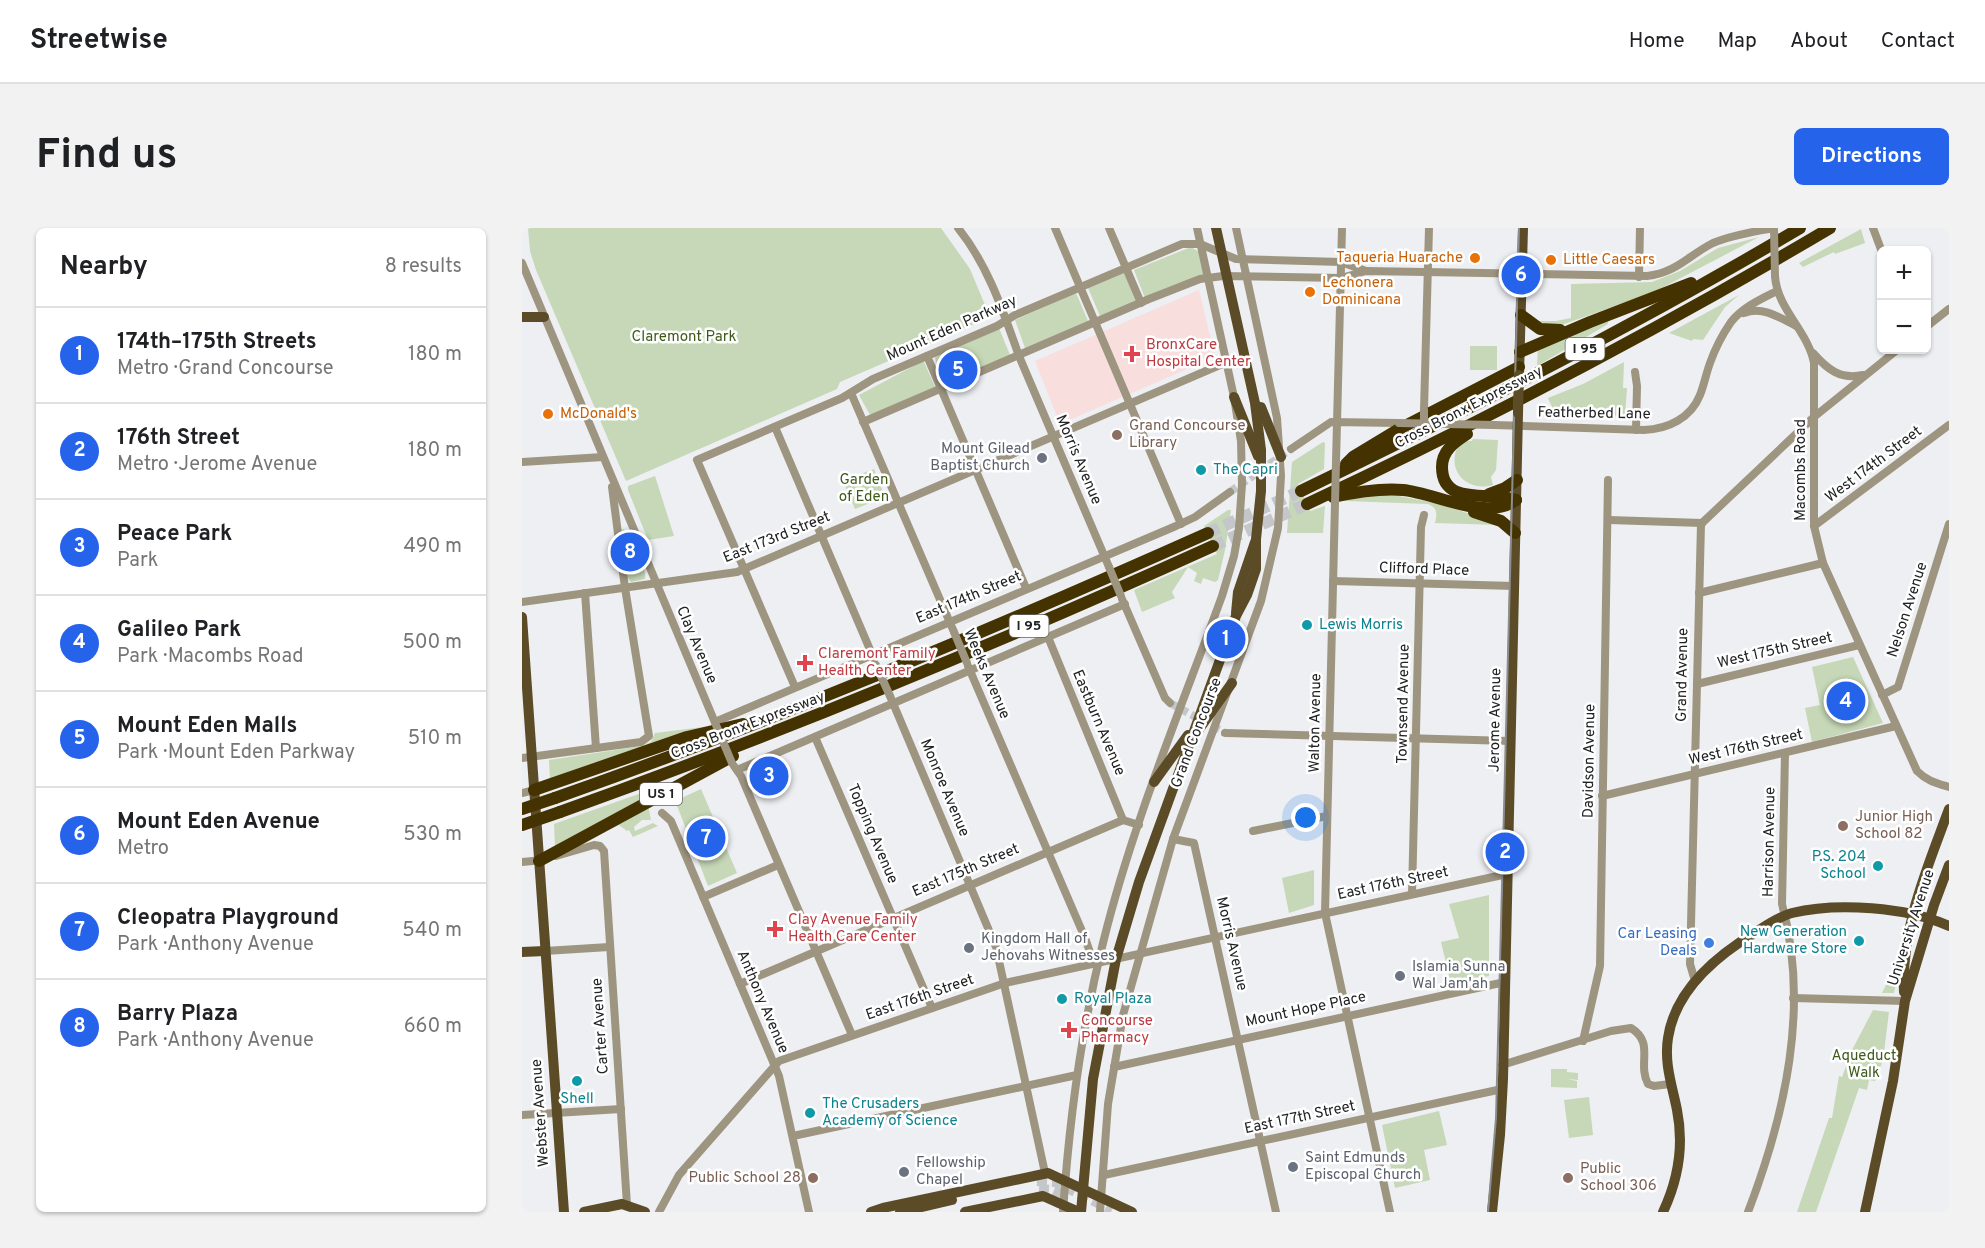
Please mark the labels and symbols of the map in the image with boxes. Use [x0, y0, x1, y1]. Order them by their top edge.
place label: Taqueria Huarache [1336, 249, 1463, 268]
marker: Taqueria Huarache [1468, 251, 1482, 265]
place label: Little Caesars [1563, 251, 1655, 270]
pin: 6 [1502, 252, 1540, 298]
marker: Little Caesars [1544, 253, 1558, 267]
place label: Lechonera Dominicana [1322, 274, 1401, 310]
marker: Lechonera Dominicana [1303, 285, 1317, 299]
street label: Mount Eden Parkway [884, 292, 1020, 366]
park label: Claremont Park [632, 328, 737, 347]
place label: BronxCare Hospital Center [1146, 336, 1251, 372]
road number: I 95 [1566, 338, 1604, 360]
marker: BronxCare Hospital Center [1123, 345, 1141, 363]
pin: 5 [938, 348, 978, 392]
street label: Cross Bronx Expressway [1392, 362, 1546, 454]
street label: Featherbed Lane [1537, 404, 1651, 424]
place label: McDonald's [560, 405, 637, 424]
marker: McDonald's [541, 407, 555, 421]
street label: Morris Avenue [1051, 412, 1105, 508]
place label: Grand Concourse Library [1129, 417, 1246, 453]
street label: Macombs Road [1792, 419, 1811, 521]
street label: West 174th Street [1822, 422, 1926, 508]
marker: Grand Concourse Library [1110, 428, 1124, 442]
place label: Mount Gilead Baptist Church [930, 440, 1030, 476]
marker: Mount Gilead Baptist Church [1035, 451, 1049, 465]
place label: The Capri [1213, 461, 1278, 480]
marker: The Capri [1194, 463, 1208, 477]
park label: Garden of Eden [839, 471, 889, 507]
street label: East 173rd Street [721, 508, 833, 568]
pin: 8 [610, 530, 650, 574]
street label: Clifford Place [1378, 559, 1470, 581]
street label: Nelson Avenue [1884, 560, 1932, 660]
street label: East 174th Street [913, 567, 1025, 629]
street label: Clay Avenue [671, 603, 721, 687]
road number: I 95 [1010, 615, 1048, 637]
pin: 1 [1206, 616, 1246, 662]
place label: Lewis Morris [1319, 616, 1403, 635]
marker: Lewis Morris [1300, 618, 1314, 632]
street label: Weeks Avenue [958, 626, 1014, 722]
street label: Grand Avenue [1673, 628, 1693, 722]
street label: West 175th Street [1716, 629, 1834, 673]
street label: Townsend Avenue [1393, 644, 1415, 764]
place label: Claremont Family Health Center [818, 645, 936, 681]
marker: Claremont Family Health Center [796, 654, 814, 672]
street label: Eastburn Avenue [1067, 667, 1129, 779]
street label: Jerome Avenue [1486, 668, 1506, 772]
street label: Walton Avenue [1306, 673, 1326, 773]
street label: Grand Concourse [1167, 675, 1227, 791]
pin: 4 [1826, 678, 1866, 724]
street label: Cross Bronx Expressway [668, 688, 828, 764]
street label: Davidson Avenue [1580, 704, 1600, 818]
street label: West 176th Street [1687, 726, 1805, 770]
street label: Monroe Avenue [915, 736, 973, 840]
pin: 3 [750, 754, 788, 798]
street label: Topping Avenue [842, 781, 902, 887]
road number: US 1 [640, 783, 682, 805]
street label: Harrison Avenue [1760, 787, 1780, 897]
your location [1291, 803, 1320, 832]
place label: Junior High School 82 [1855, 808, 1933, 844]
pin: 7 [686, 816, 726, 860]
marker: Junior High School 82 [1836, 819, 1850, 833]
pin: 2 [1486, 830, 1524, 874]
street label: East 175th Street [910, 840, 1022, 902]
place label: P.S. 204 School [1812, 848, 1866, 884]
marker: P.S. 204 School [1871, 859, 1885, 873]
street label: East 176th Street [1336, 863, 1450, 905]
street label: University Avenue [1884, 867, 1940, 989]
street label: Morris Avenue [1211, 895, 1251, 993]
place label: Clay Avenue Family Health Care Center [788, 911, 918, 947]
marker: Clay Avenue Family Health Care Center [766, 920, 784, 938]
place label: New Generation Hardware Store [1740, 923, 1847, 959]
place label: Car Leasing Deals [1618, 925, 1697, 961]
place label: Kingdom Hall of Jehovahs Witnesses [981, 930, 1115, 966]
marker: New Generation Hardware Store [1852, 934, 1866, 948]
marker: Car Leasing Deals [1702, 936, 1716, 950]
marker: Kingdom Hall of Jehovahs Witnesses [962, 941, 976, 955]
street label: Anthony Avenue [732, 948, 792, 1056]
place label: Islamia Sunna Wal Jam'ah [1412, 958, 1506, 994]
marker: Islamia Sunna Wal Jam'ah [1393, 969, 1407, 983]
street label: East 176th Street [863, 971, 977, 1025]
street label: Carter Avenue [588, 977, 614, 1075]
street label: Mount Hope Place [1244, 988, 1368, 1032]
place label: Royal Plaza [1074, 990, 1152, 1009]
marker: Royal Plaza [1055, 992, 1069, 1006]
place label: Concourse Pharmacy [1081, 1012, 1153, 1048]
marker: Concourse Pharmacy [1062, 1023, 1076, 1037]
park label: Aqueduct Walk [1831, 1047, 1897, 1083]
street label: Webster Avenue [528, 1058, 554, 1168]
marker: Shell [570, 1074, 584, 1088]
place label: Shell [560, 1090, 594, 1109]
place label: The Crusaders Academy of Science [822, 1095, 958, 1131]
street label: East 177th Street [1243, 1097, 1357, 1139]
marker: The Crusaders Academy of Science [803, 1106, 817, 1120]
place label: Saint Edmunds Episcopal Church [1305, 1149, 1421, 1185]
place label: Fellowship Chapel [916, 1154, 986, 1190]
marker: Saint Edmunds Episcopal Church [1286, 1160, 1300, 1174]
place label: Public School 306 [1580, 1160, 1657, 1196]
marker: Fellowship Chapel [897, 1165, 911, 1179]
place label: Public School 28 [688, 1169, 801, 1188]
marker: Public School 28 [806, 1171, 820, 1185]
marker: Public School 306 [1561, 1171, 1575, 1185]

